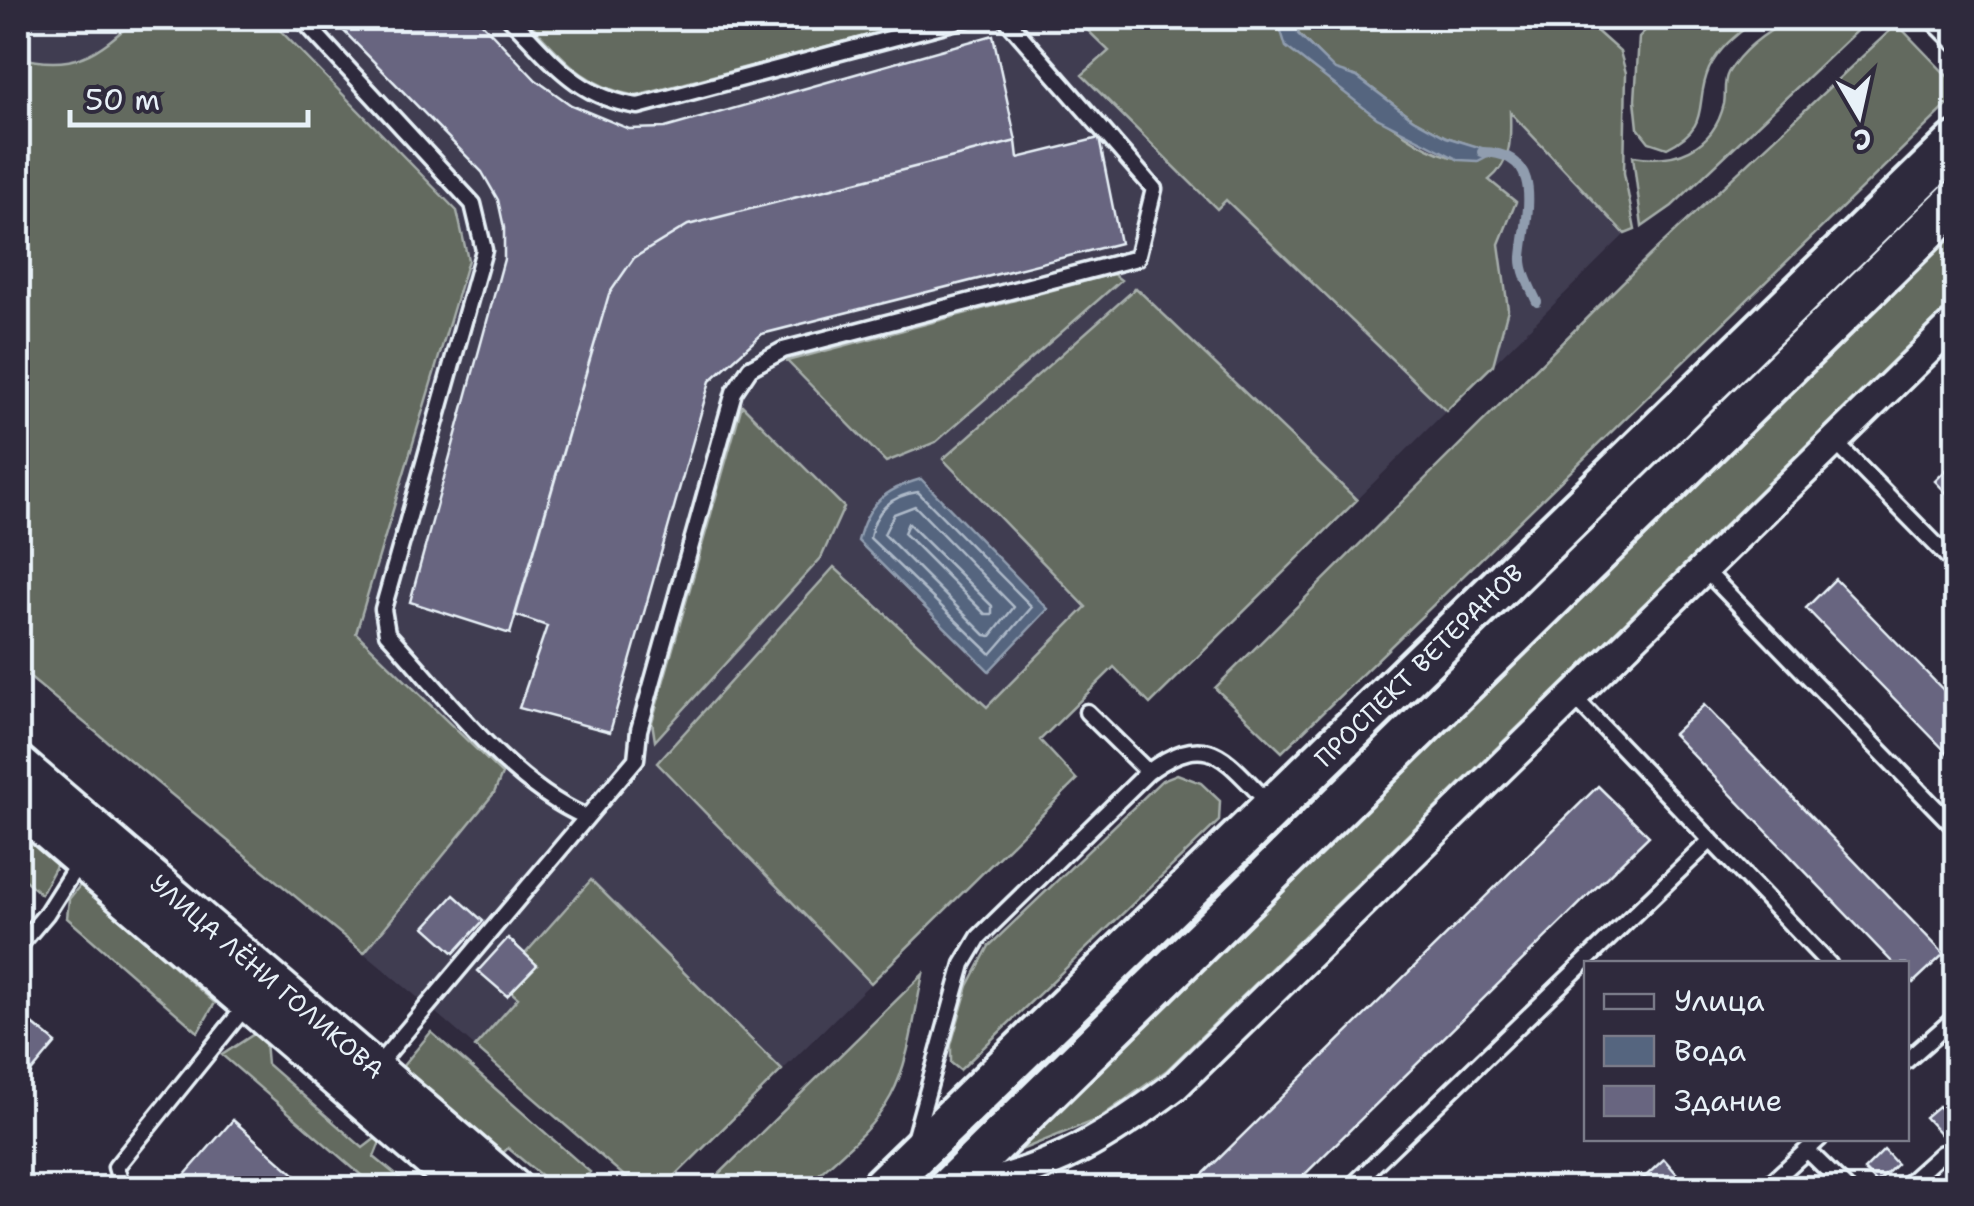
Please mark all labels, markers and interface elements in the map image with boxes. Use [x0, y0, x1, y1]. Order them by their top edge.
scale bar [70, 65, 308, 127]
north arrow [1809, 65, 1909, 165]
text: 50 m [85, 79, 160, 120]
text: С [1851, 120, 1874, 160]
street label: ПРОСПЕКТ ВЕТЕРАНОВ [1307, 556, 1531, 775]
street label: УЛИЦА ЛЁНИ ГОЛИКОВА [143, 866, 391, 1086]
legend [1584, 961, 1909, 1141]
text: Улица [1674, 980, 1765, 1021]
text: Вода [1674, 1030, 1746, 1071]
text: Здание [1674, 1080, 1783, 1121]

